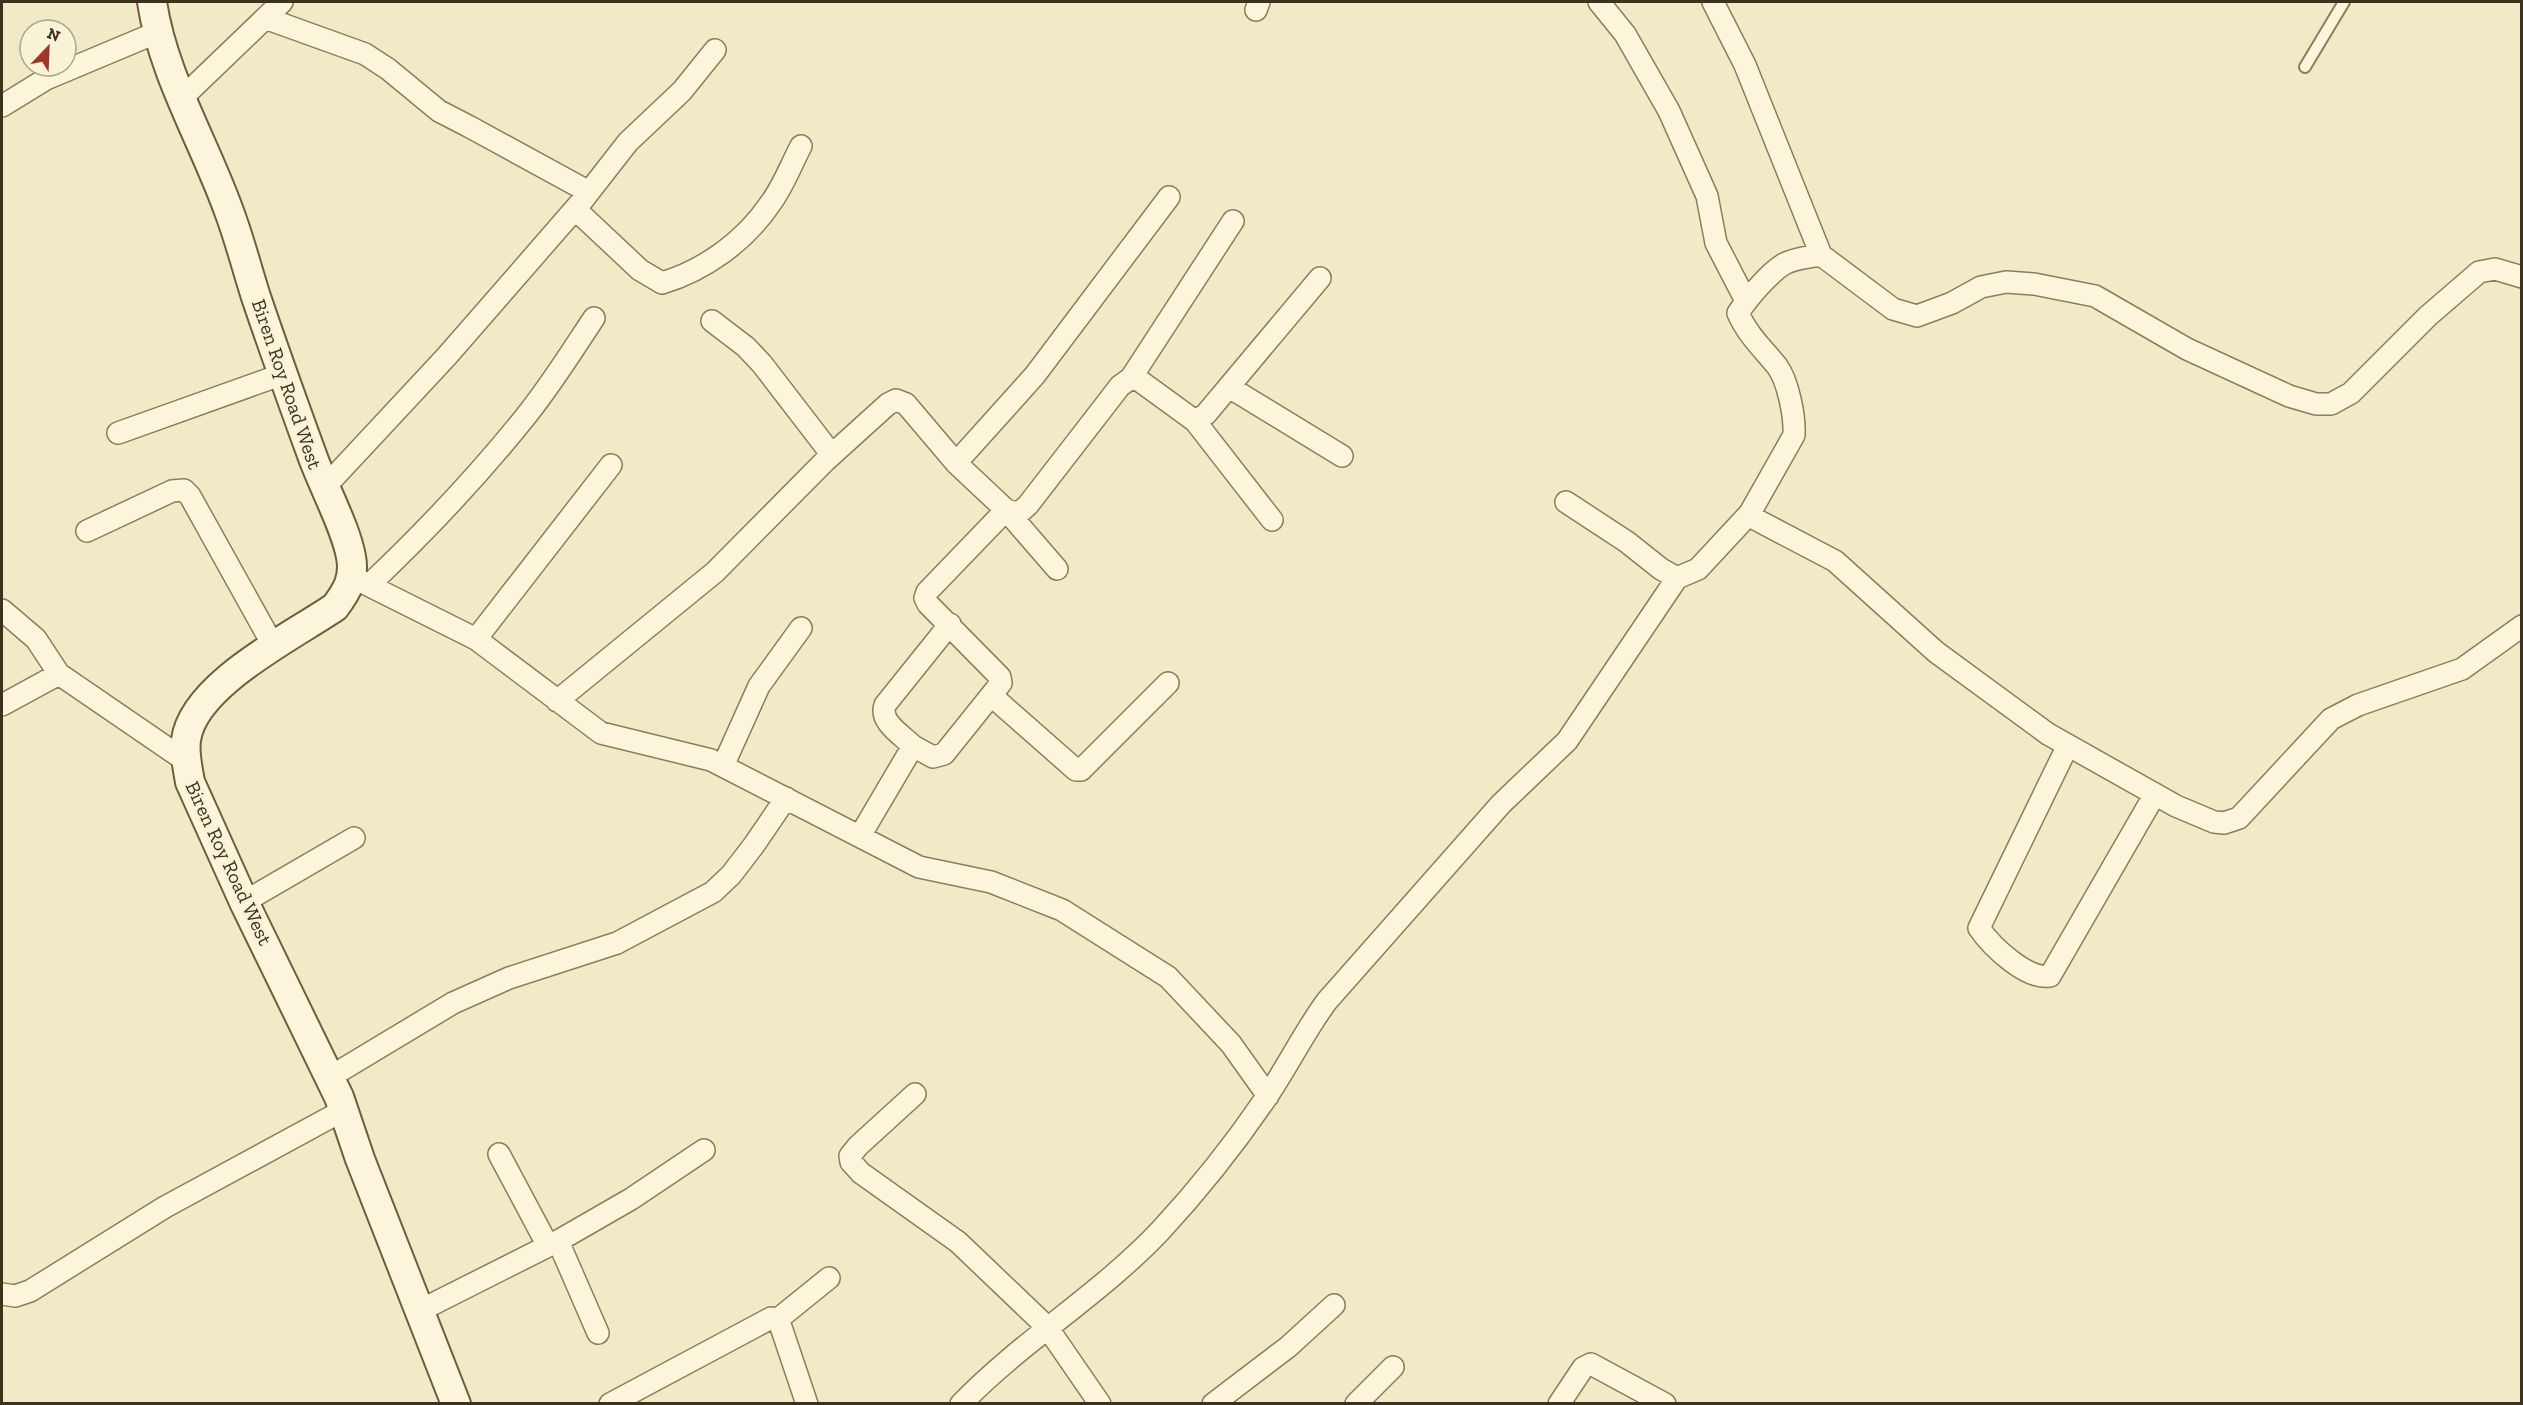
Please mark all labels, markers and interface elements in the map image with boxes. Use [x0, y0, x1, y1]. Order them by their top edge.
north arrow [18, 18, 78, 78]
text: N [44, 24, 63, 46]
street label: Biren Roy Road West [247, 296, 328, 473]
street label: Biren Roy Road West [181, 777, 278, 949]

